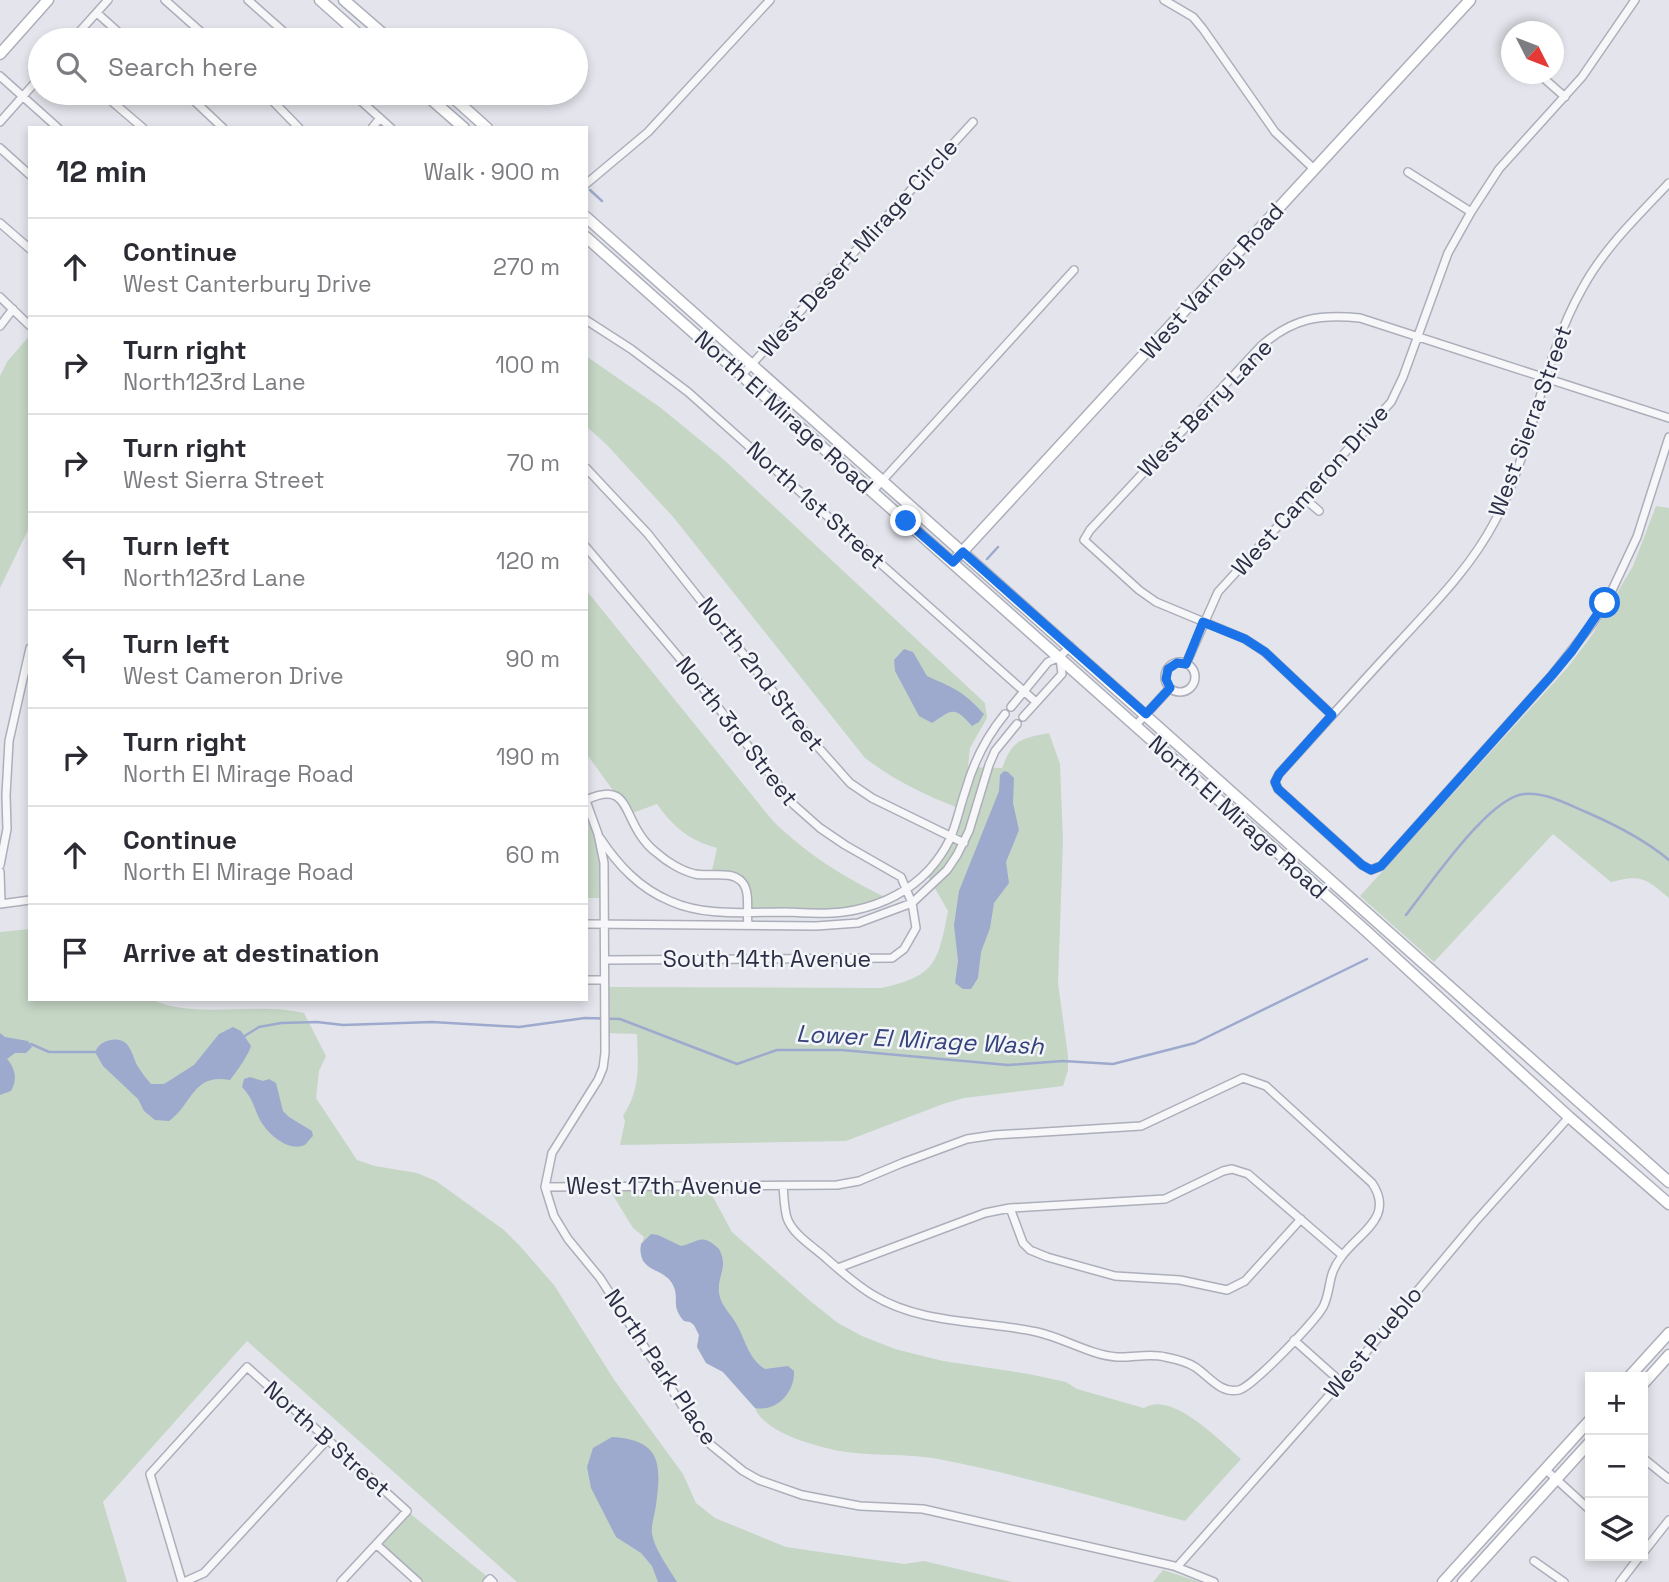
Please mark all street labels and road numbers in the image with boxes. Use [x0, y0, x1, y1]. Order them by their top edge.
street label: West Desert Mirage Circle [752, 132, 964, 364]
street label: West Varney Road [1134, 196, 1290, 366]
street label: West Sierra Street [1481, 321, 1579, 521]
street label: North El Mirage Road [688, 324, 880, 500]
street label: West Berry Lane [1131, 332, 1279, 484]
street label: West Cameron Drive [1225, 398, 1395, 582]
street label: North 1st Street [740, 435, 892, 575]
street label: North 2nd Street [691, 591, 831, 757]
street label: North 3rd Street [669, 650, 805, 812]
street label: North El Mirage Road [1142, 729, 1334, 905]
street label: South 14th Avenue [663, 944, 871, 974]
street label: West 17th Avenue [566, 1171, 762, 1201]
street label: West Pueblo [1317, 1280, 1429, 1404]
street label: North Park Place [598, 1283, 724, 1451]
street label: North B Street [257, 1374, 397, 1504]

